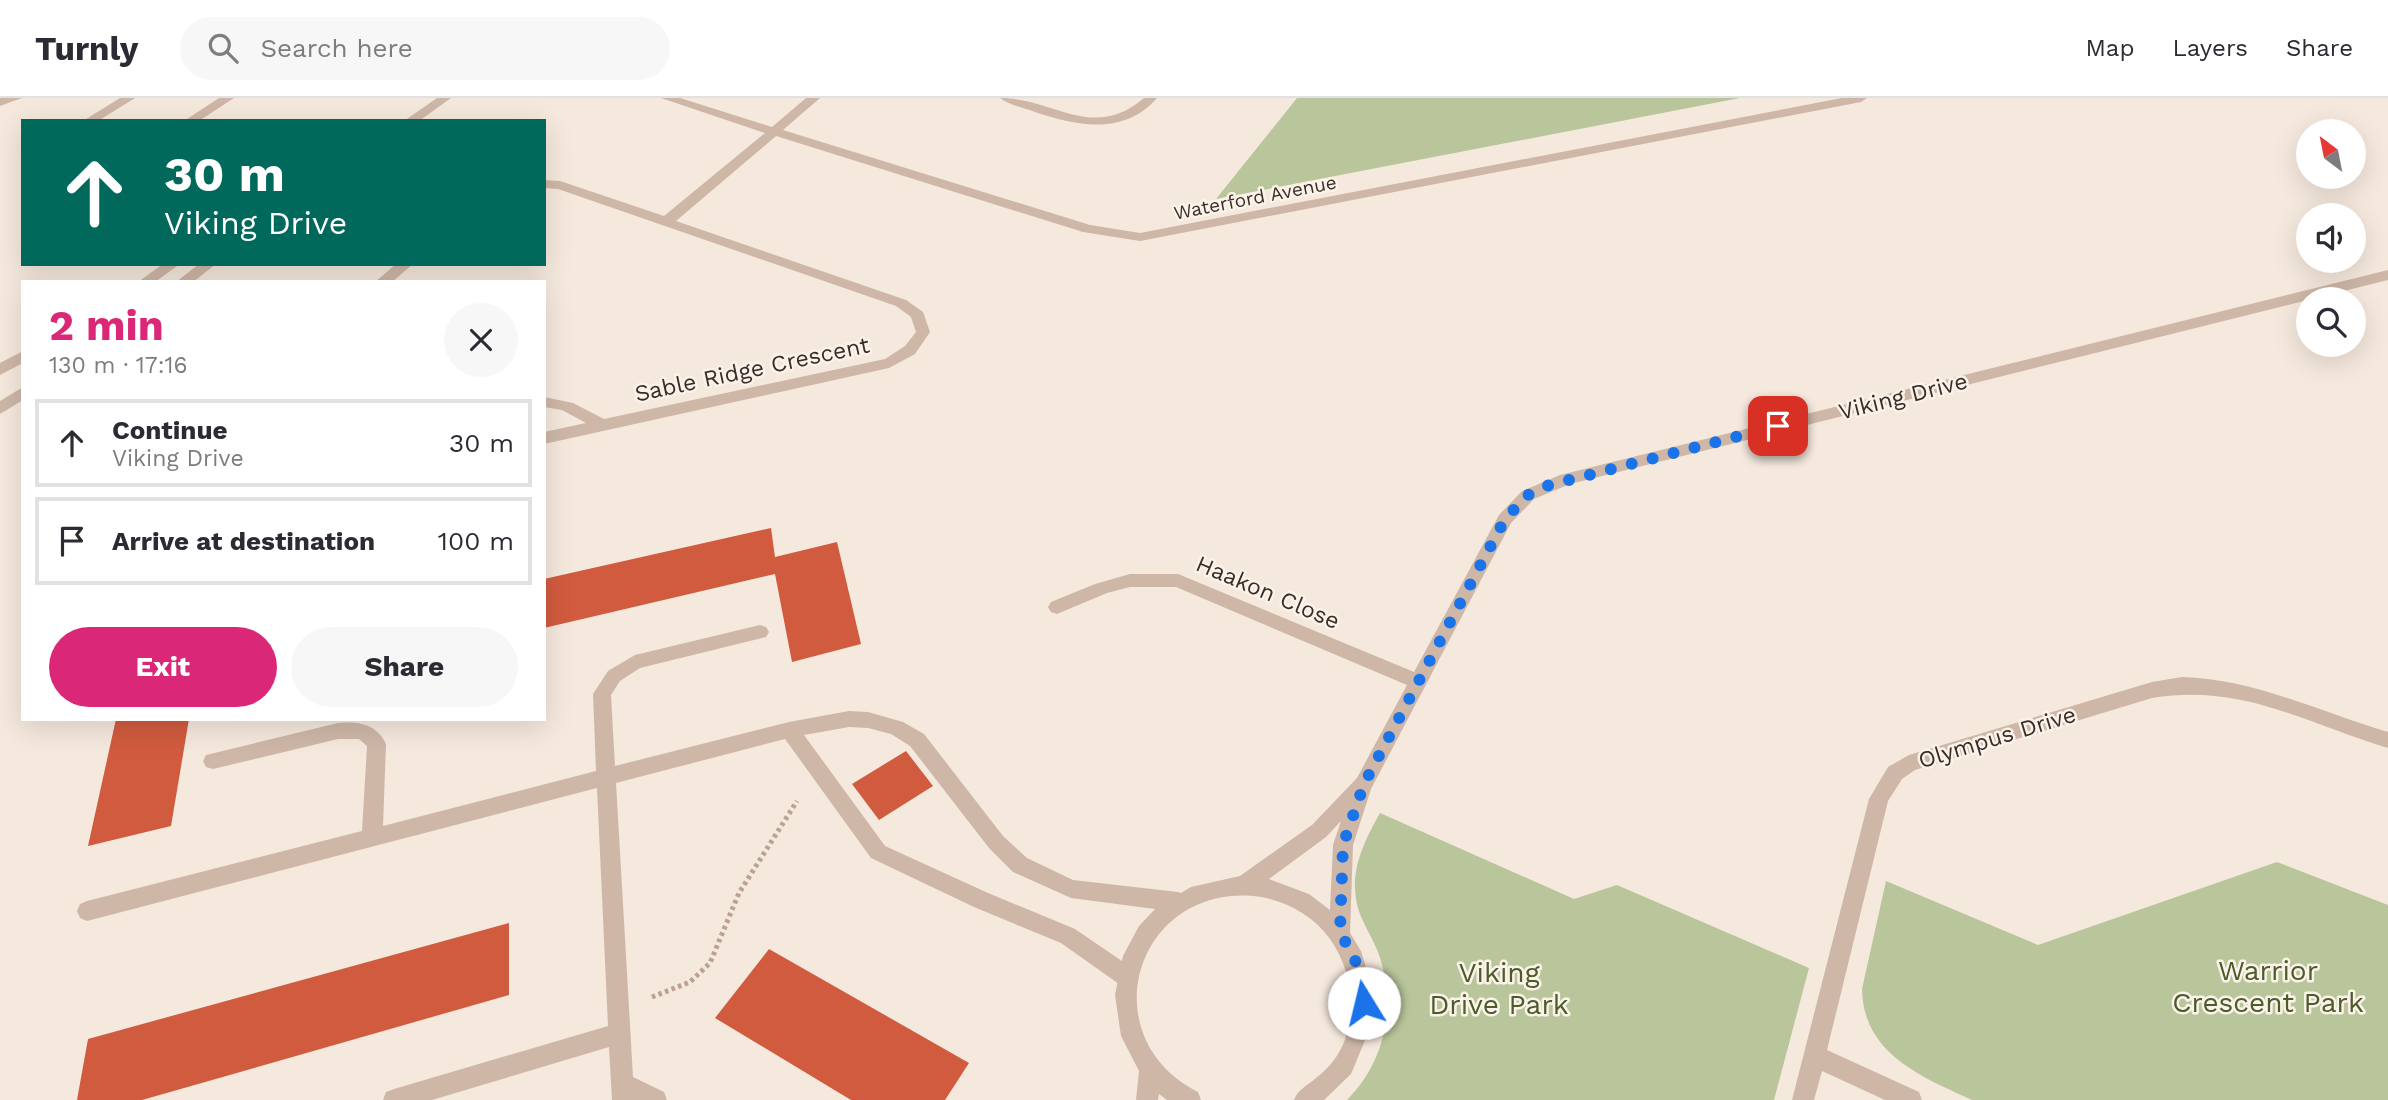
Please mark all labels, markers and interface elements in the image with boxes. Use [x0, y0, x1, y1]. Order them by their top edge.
search box [180, 17, 670, 80]
text: Turnly [35, 29, 138, 68]
icon: search [204, 29, 242, 67]
text: Search here [260, 33, 413, 63]
text: Map [2086, 34, 2134, 62]
text: Layers [2172, 34, 2248, 62]
text: Share [2286, 34, 2353, 62]
north arrow [2296, 119, 2366, 189]
map controls [2296, 119, 2366, 357]
text: 30 m [164, 145, 285, 203]
icon: ahead [49, 147, 140, 238]
street label: Waterford Avenue [1172, 170, 1338, 225]
button: sound [2296, 203, 2366, 273]
text: Viking Drive [164, 204, 347, 242]
button: search [2296, 287, 2366, 357]
text: 2 min [49, 301, 164, 350]
button: close [444, 303, 518, 377]
street label: Sable Ridge Crescent [632, 331, 872, 408]
text: 130 m · 17:16 [49, 352, 188, 379]
street label: Viking Drive [1836, 367, 1970, 426]
pin [1748, 396, 1808, 456]
icon: arrive [1759, 407, 1797, 445]
text: Continue [112, 415, 228, 445]
icon: ahead [53, 424, 91, 462]
text: 30 m [449, 428, 514, 458]
text: Viking Drive [112, 445, 244, 472]
icon: arrive [53, 522, 91, 560]
text: Arrive at destination [112, 526, 375, 556]
text: 100 m [438, 526, 514, 556]
street label: Haakon Close [1192, 550, 1344, 635]
button: Exit [49, 627, 277, 707]
button: Share [291, 627, 518, 707]
street label: Olympus Drive [1915, 701, 2079, 774]
park label: Warrior Crescent Park [2172, 954, 2364, 1019]
park label: Viking Drive Park [1429, 956, 1569, 1021]
position arrow [1327, 966, 1401, 1040]

